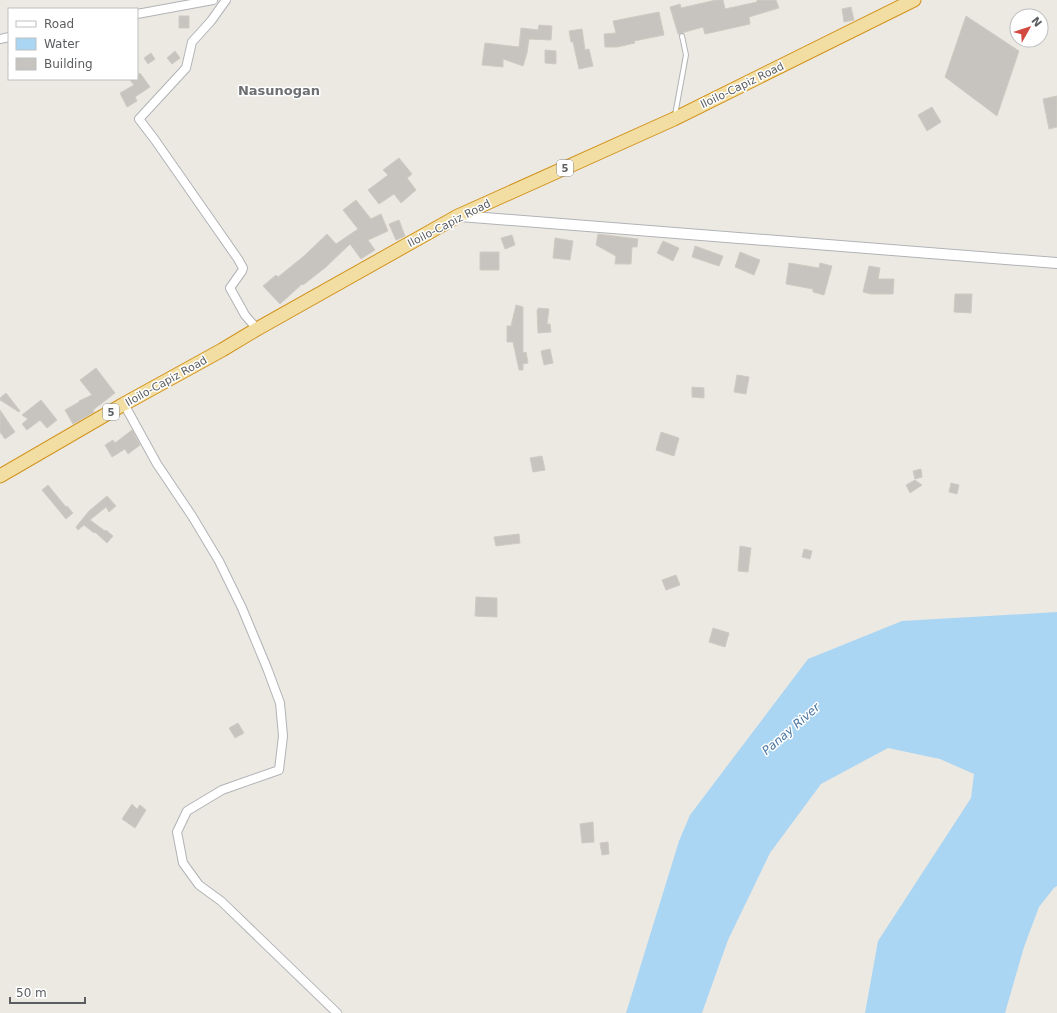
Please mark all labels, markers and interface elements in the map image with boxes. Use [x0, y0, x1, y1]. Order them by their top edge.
legend [8, 8, 138, 80]
north arrow [1009, 8, 1049, 48]
text: N [1028, 14, 1044, 30]
text: Road [44, 17, 74, 31]
text: Water [44, 37, 80, 51]
text: Building [44, 57, 93, 71]
street label: Iloilo-Capiz Road [698, 60, 786, 111]
district label: Nasunogan [238, 83, 320, 98]
road number: 5 [557, 160, 573, 176]
street label: Iloilo-Capiz Road [406, 197, 493, 250]
street label: Iloilo-Capiz Road [123, 354, 209, 409]
road number: 5 [103, 404, 119, 420]
water label: Panay River [759, 700, 823, 758]
scale bar [10, 979, 85, 1005]
text: 50 m [16, 986, 47, 1000]

